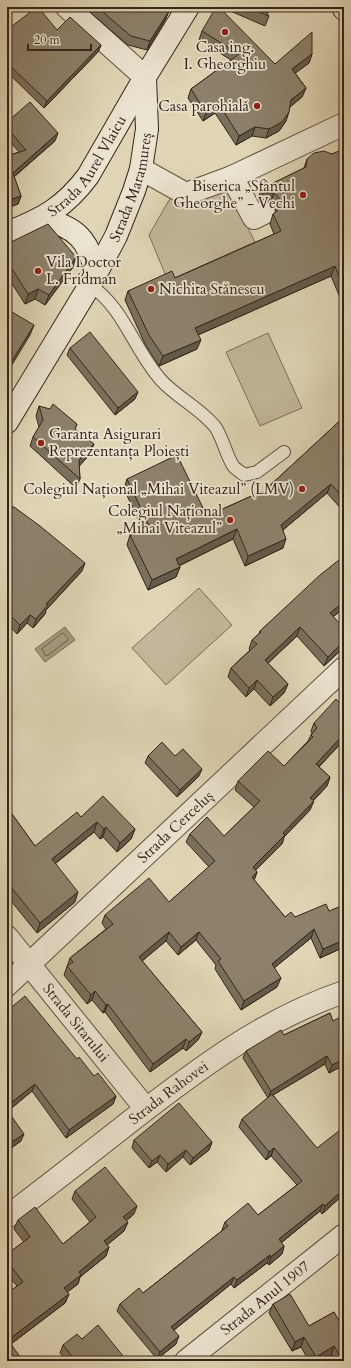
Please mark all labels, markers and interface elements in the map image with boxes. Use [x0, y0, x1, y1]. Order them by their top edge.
scale bar [28, 26, 91, 52]
marker: Casa ing. I. Gheorghiu [220, 27, 230, 37]
text: 20 m [34, 32, 61, 48]
place label: Casa ing. I. Gheorghiu [184, 37, 266, 74]
place label: Casa parohială [158, 96, 250, 116]
marker: Casa parohială [252, 101, 262, 111]
street label: Strada Aurel Vlaicu [44, 112, 131, 221]
street label: Strada Maramureș [105, 131, 156, 245]
place label: Biserica „Sfântul Gheorghe” - Vechi [173, 176, 295, 213]
marker: Biserica „Sfântul Gheorghe” - Vechi [298, 190, 308, 200]
place label: Vila Doctor L. Fridman [46, 252, 122, 289]
marker: Vila Doctor L. Fridman [33, 266, 43, 276]
place label: Nichita Stănescu [159, 279, 265, 299]
marker: Nichita Stănescu [146, 284, 156, 294]
place label: Garanta Asigurari Reprezentanţa Ploiești [49, 424, 189, 461]
marker: Garanta Asigurari Reprezentanţa Ploiești [36, 438, 46, 448]
place label: Colegiul Național „Mihai Viteazul” (LMV) [23, 479, 294, 499]
marker: Colegiul Național „Mihai Viteazul” (LMV) [297, 484, 307, 494]
place label: Colegiul Național „Mihai Viteazul” [108, 501, 222, 538]
marker: Colegiul Național „Mihai Viteazul” [225, 515, 235, 525]
street label: Strada Cerceluș [133, 786, 218, 867]
street label: Strada Sitarului [38, 979, 114, 1066]
street label: Strada Rahovei [125, 1056, 212, 1129]
street label: Strada Anul 1907 [216, 1256, 314, 1340]

